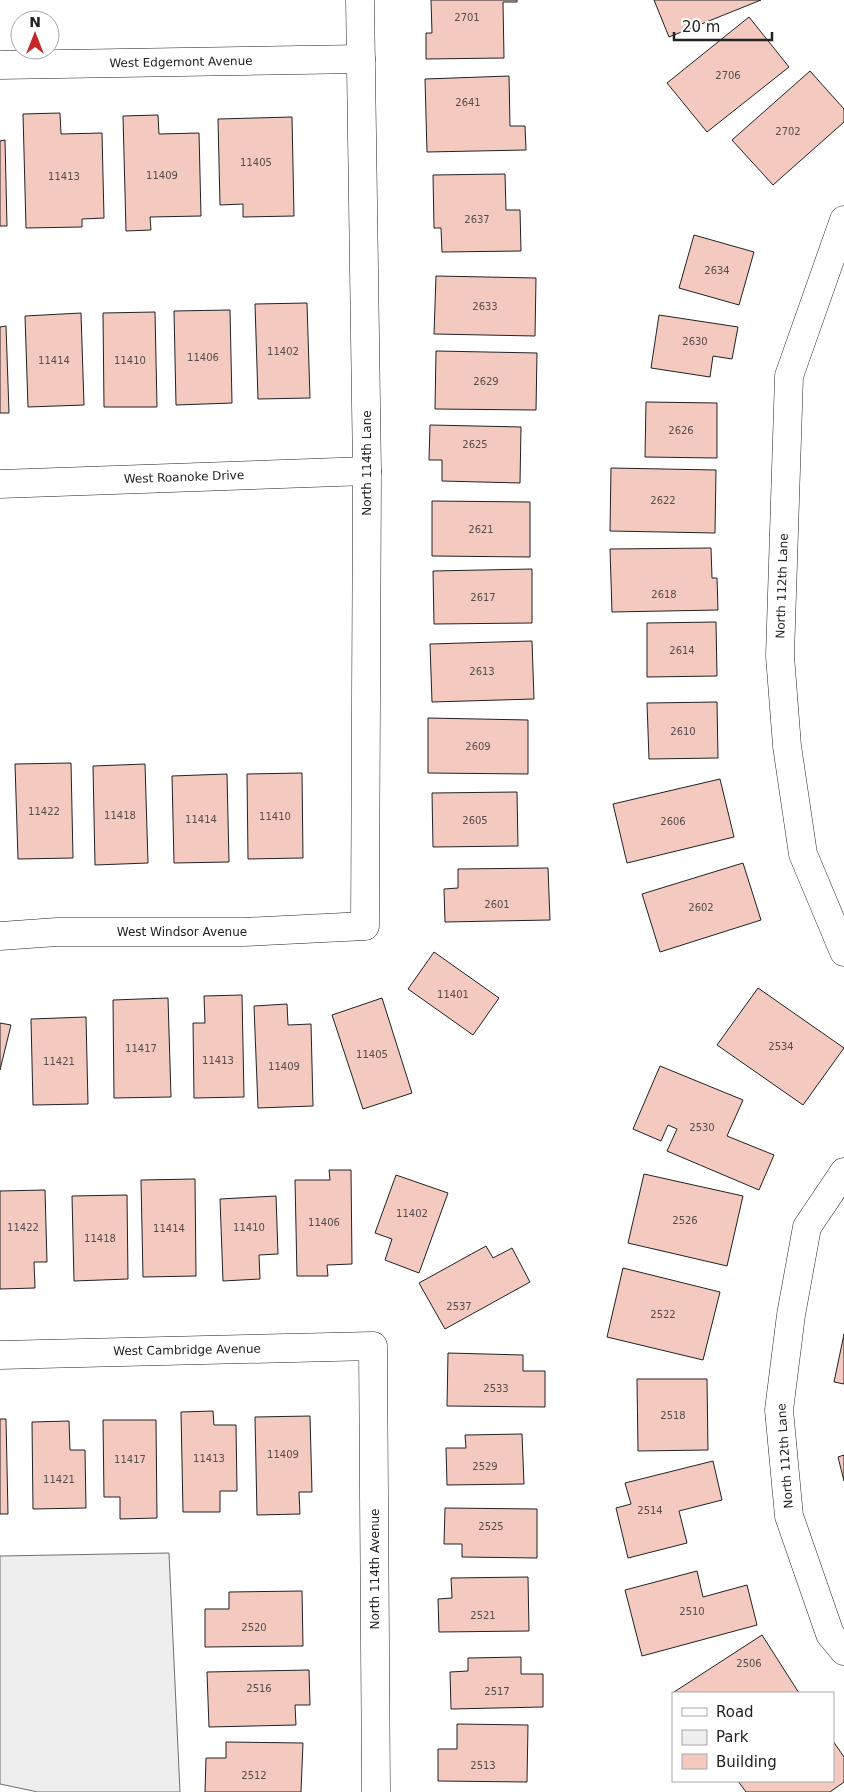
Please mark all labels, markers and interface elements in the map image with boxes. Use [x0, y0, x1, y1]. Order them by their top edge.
north arrow [10, 10, 60, 60]
scale bar [674, 10, 772, 42]
house number: 2701 [454, 12, 480, 23]
text: N [29, 14, 41, 30]
text: 20 m [682, 18, 720, 36]
street label: West Edgemont Avenue [109, 54, 253, 70]
house number: 2706 [715, 70, 741, 81]
house number: 2641 [455, 97, 481, 108]
house number: 2702 [775, 126, 801, 137]
house number: 11405 [240, 157, 272, 168]
house number: 11409 [146, 170, 178, 181]
house number: 11413 [48, 171, 80, 182]
house number: 2637 [464, 214, 490, 225]
house number: 2634 [704, 265, 730, 276]
house number: 2633 [472, 301, 498, 312]
house number: 2630 [682, 336, 708, 347]
house number: 11402 [267, 346, 299, 357]
house number: 11406 [187, 352, 219, 363]
house number: 11414 [38, 355, 70, 366]
house number: 11410 [114, 355, 146, 366]
house number: 2629 [473, 376, 499, 387]
street label: North 114th Lane [360, 410, 374, 516]
house number: 2626 [668, 425, 694, 436]
house number: 2625 [462, 439, 488, 450]
street label: West Roanoke Drive [124, 468, 244, 486]
house number: 2622 [650, 495, 676, 506]
house number: 2621 [468, 524, 494, 535]
street label: North 112th Lane [773, 533, 791, 639]
house number: 2618 [651, 589, 677, 600]
house number: 2617 [470, 592, 496, 603]
house number: 2614 [669, 645, 695, 656]
house number: 2613 [469, 666, 495, 677]
house number: 2610 [670, 726, 696, 737]
house number: 2609 [465, 741, 491, 752]
house number: 11422 [28, 806, 60, 817]
house number: 11418 [104, 810, 136, 821]
house number: 11410 [259, 811, 291, 822]
house number: 11414 [185, 814, 217, 825]
house number: 2605 [462, 815, 488, 826]
house number: 2606 [660, 816, 686, 827]
house number: 2601 [484, 899, 510, 910]
house number: 2602 [688, 902, 714, 913]
street label: West Windsor Avenue [117, 925, 247, 939]
house number: 11401 [437, 989, 469, 1000]
house number: 2534 [768, 1041, 794, 1052]
house number: 11417 [125, 1043, 157, 1054]
house number: 11405 [356, 1049, 388, 1060]
house number: 11413 [202, 1055, 234, 1066]
house number: 11421 [43, 1056, 75, 1067]
house number: 11409 [268, 1061, 300, 1072]
house number: 2530 [689, 1122, 715, 1133]
house number: 11402 [396, 1208, 428, 1219]
house number: 2526 [672, 1215, 698, 1226]
house number: 11406 [308, 1217, 340, 1228]
house number: 11422 [7, 1222, 39, 1233]
house number: 11410 [233, 1222, 265, 1233]
house number: 11414 [153, 1223, 185, 1234]
house number: 11418 [84, 1233, 116, 1244]
house number: 2537 [446, 1301, 472, 1312]
house number: 2522 [650, 1309, 676, 1320]
street label: West Cambridge Avenue [113, 1342, 261, 1358]
house number: 2533 [483, 1383, 509, 1394]
street label: North 112th Lane [774, 1403, 796, 1509]
house number: 2518 [660, 1410, 686, 1421]
house number: 11409 [267, 1449, 299, 1460]
house number: 11413 [193, 1453, 225, 1464]
house number: 11417 [114, 1454, 146, 1465]
house number: 2529 [472, 1461, 498, 1472]
house number: 11421 [43, 1474, 75, 1485]
house number: 2514 [637, 1505, 663, 1516]
street label: North 114th Avenue [368, 1509, 382, 1630]
house number: 2525 [478, 1521, 504, 1532]
house number: 2510 [679, 1606, 705, 1617]
house number: 2521 [470, 1610, 496, 1621]
house number: 2520 [241, 1622, 267, 1633]
house number: 2506 [736, 1658, 762, 1669]
house number: 2516 [246, 1683, 272, 1694]
house number: 2517 [484, 1686, 510, 1697]
legend [672, 1692, 834, 1782]
text: Road [716, 1703, 754, 1721]
text: Park [716, 1728, 749, 1746]
text: Building [716, 1753, 777, 1771]
house number: 2513 [470, 1760, 496, 1771]
house number: 2512 [241, 1770, 267, 1781]

